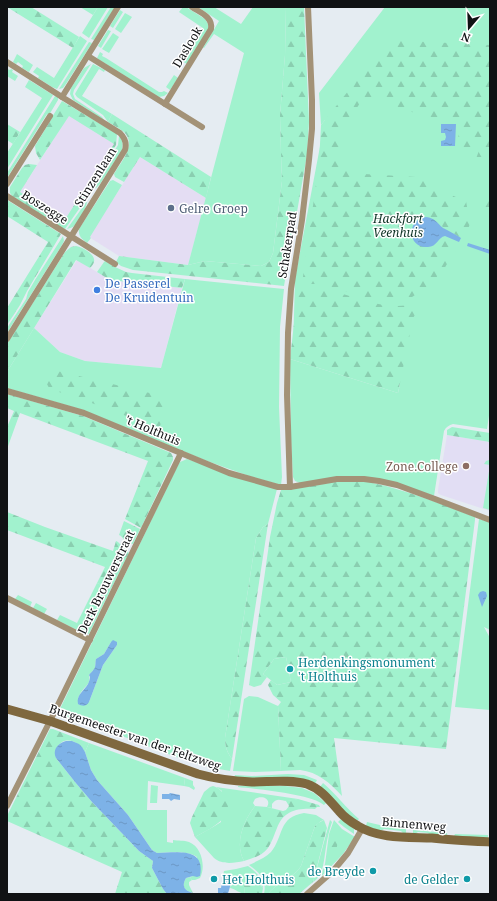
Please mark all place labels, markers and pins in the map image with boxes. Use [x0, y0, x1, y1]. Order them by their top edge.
place label: Gelre Groep [179, 200, 248, 217]
marker: Gelre Groep [166, 203, 176, 213]
place label: De Passerel De Kruidentuin [105, 275, 194, 306]
marker: De Passerel De Kruidentuin [92, 285, 102, 295]
place label: Zone.College [386, 458, 458, 475]
marker: Zone.College [461, 461, 471, 471]
place label: Herdenkingsmonument 't Holthuis [298, 654, 435, 685]
marker: Herdenkingsmonument 't Holthuis [285, 664, 295, 674]
place label: de Breyde [308, 863, 365, 880]
marker: de Breyde [368, 866, 378, 876]
place label: Het Holthuis [222, 871, 294, 888]
place label: de Gelder [404, 871, 459, 888]
marker: Het Holthuis [209, 874, 219, 884]
marker: de Gelder [462, 874, 472, 884]

